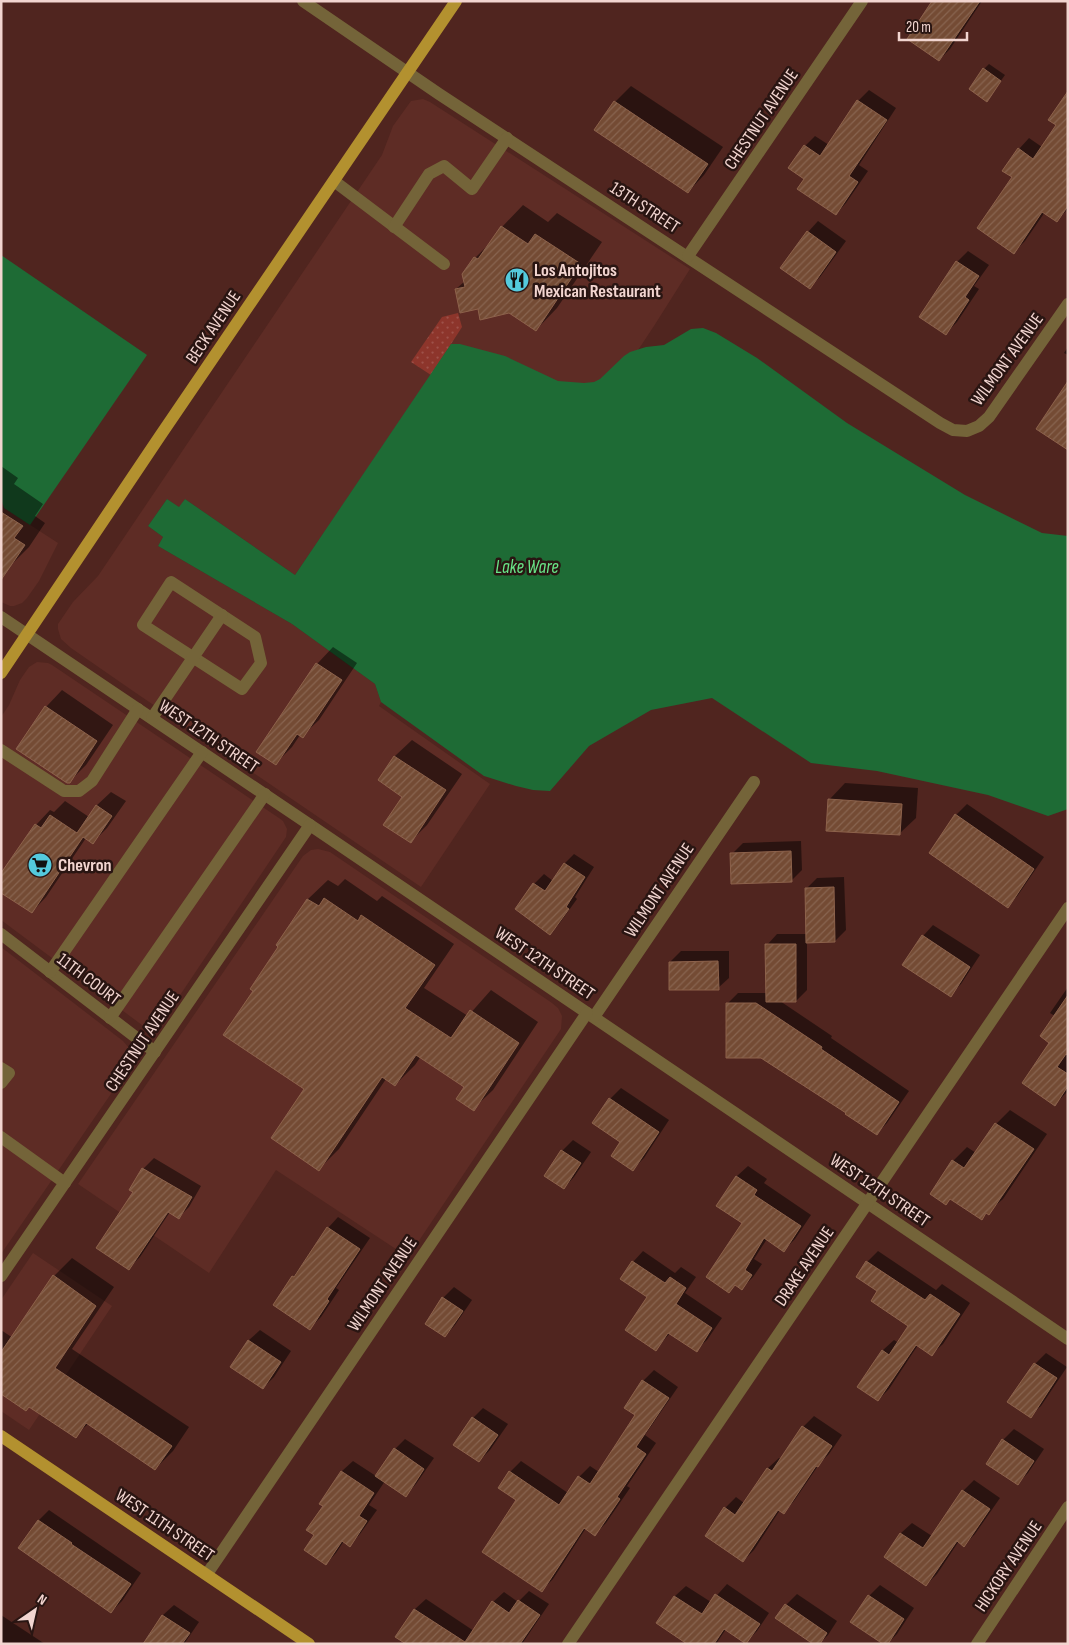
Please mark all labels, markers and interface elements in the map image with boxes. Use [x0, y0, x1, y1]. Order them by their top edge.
scale bar [899, 10, 966, 42]
text: 20 m [906, 18, 931, 37]
street label: CHESTNUT AVENUE [720, 65, 803, 174]
street label: 13TH STREET [606, 177, 683, 238]
place label: Los Antojitos Mexican Restaurant [534, 260, 661, 302]
restaurant icon: Los Antojitos Mexican Restaurant [504, 267, 530, 293]
street label: BECK AVENUE [181, 287, 245, 368]
street label: WILMONT AVENUE [967, 309, 1048, 410]
water label: Lake Ware [495, 556, 559, 579]
street label: WEST 12TH STREET [155, 695, 262, 777]
street label: WILMONT AVENUE [620, 839, 699, 941]
supermarket icon: Chevron [27, 852, 53, 878]
place label: Chevron [58, 855, 112, 876]
street label: WEST 12TH STREET [491, 922, 598, 1004]
street label: 11TH COURT [53, 949, 124, 1010]
street label: CHESTNUT AVENUE [101, 987, 184, 1096]
street label: WEST 12TH STREET [826, 1149, 933, 1231]
street label: DRAKE AVENUE [770, 1223, 839, 1310]
street label: WILMONT AVENUE [343, 1233, 422, 1335]
street label: WEST 11TH STREET [112, 1485, 218, 1566]
street label: HICKORY AVENUE [970, 1517, 1046, 1616]
north arrow [10, 1585, 60, 1635]
text: N [34, 1590, 50, 1609]

